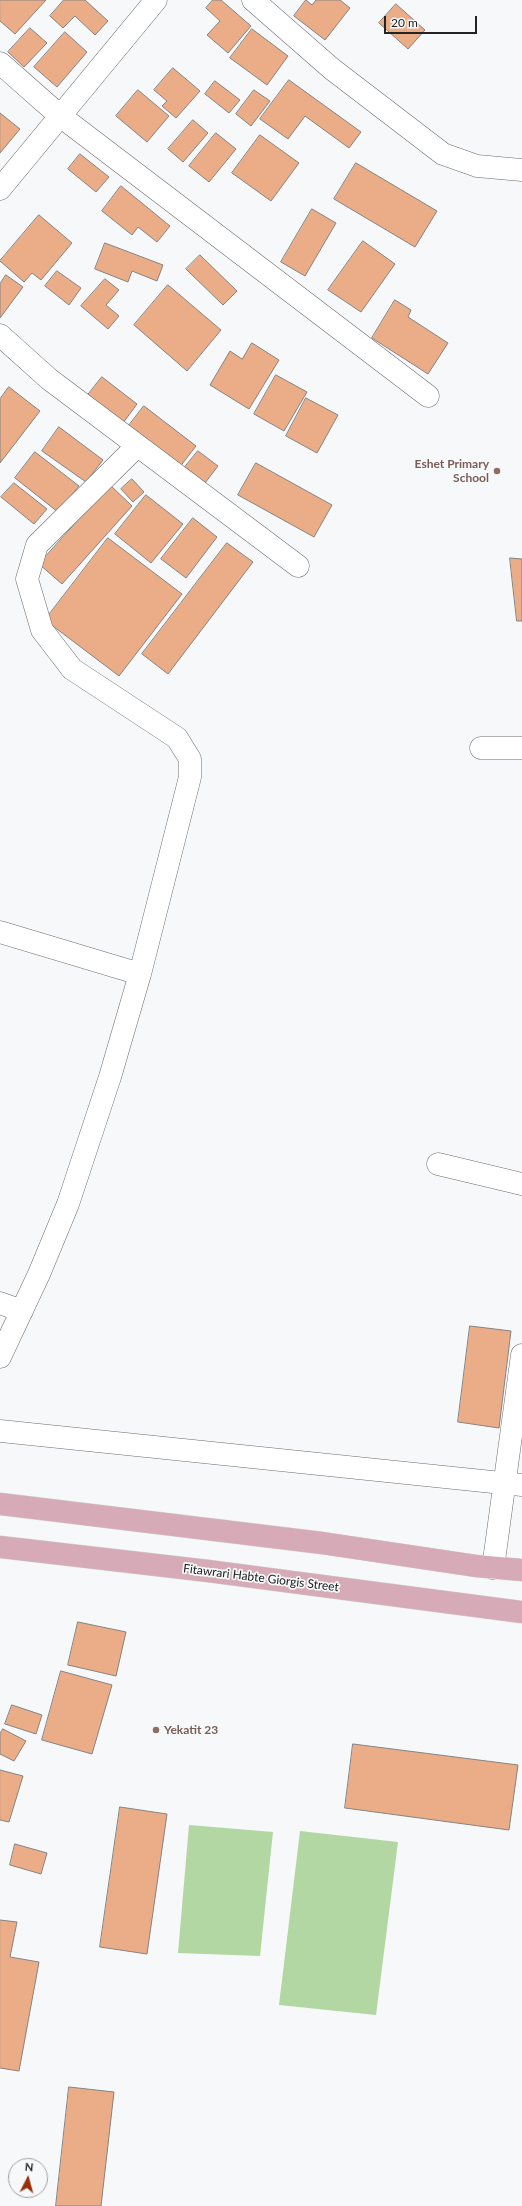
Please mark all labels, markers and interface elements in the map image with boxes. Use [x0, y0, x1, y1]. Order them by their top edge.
scale bar [386, 8, 479, 34]
text: 20 m [391, 15, 418, 30]
place label: Eshet Primary School [415, 457, 489, 485]
marker: Eshet Primary School [492, 466, 502, 476]
street label: Fitawrari Habte Giorgis Street [182, 1561, 340, 1595]
place label: Yekatit 23 [164, 1723, 218, 1737]
marker: Yekatit 23 [151, 1725, 161, 1735]
north arrow [8, 2158, 48, 2198]
text: N [24, 2160, 34, 2173]

